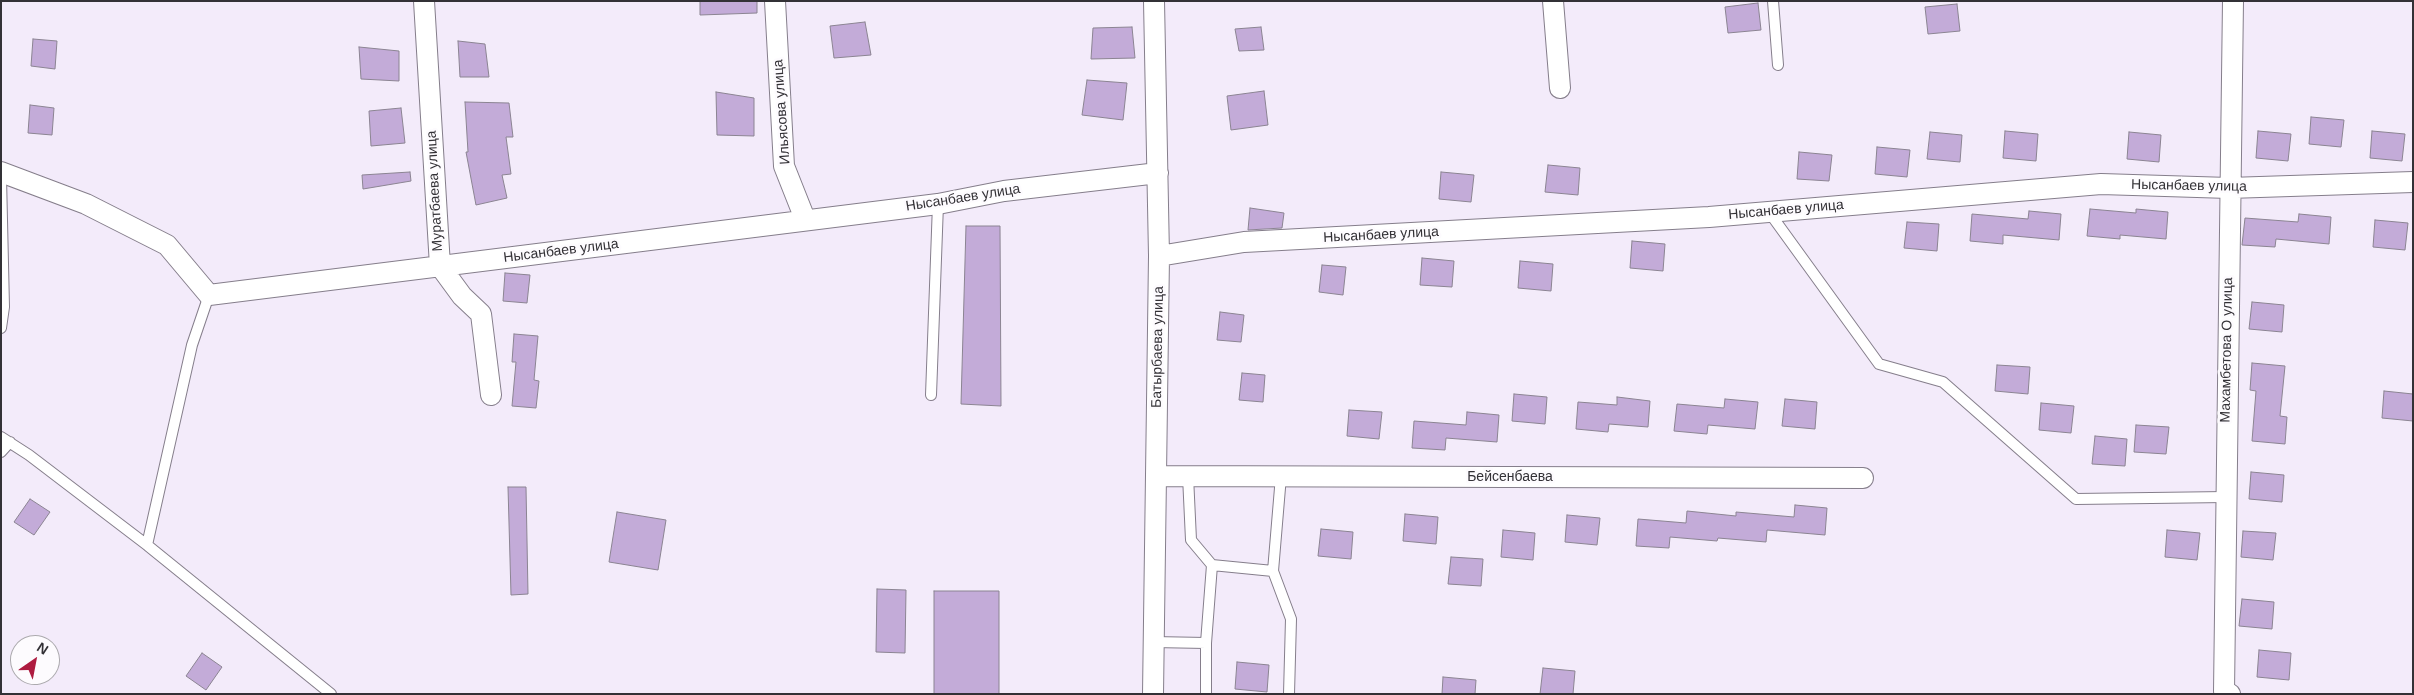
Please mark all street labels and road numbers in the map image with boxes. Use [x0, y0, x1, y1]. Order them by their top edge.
street label: Ильясова улица [770, 59, 794, 165]
street label: Муратбаева улица [423, 130, 447, 252]
street label: Нысанбаев улица [2131, 177, 2247, 195]
street label: Нысанбаев улица [905, 181, 1021, 215]
street label: Нысанбаев улица [1728, 197, 1844, 223]
street label: Нысанбаев улица [1323, 224, 1439, 246]
street label: Нысанбаев улица [503, 236, 619, 266]
street label: Махамбетова О улица [2217, 277, 2237, 423]
street label: Батырбаева улица [1149, 286, 1167, 408]
street label: Бейсенбаева [1467, 469, 1553, 485]

